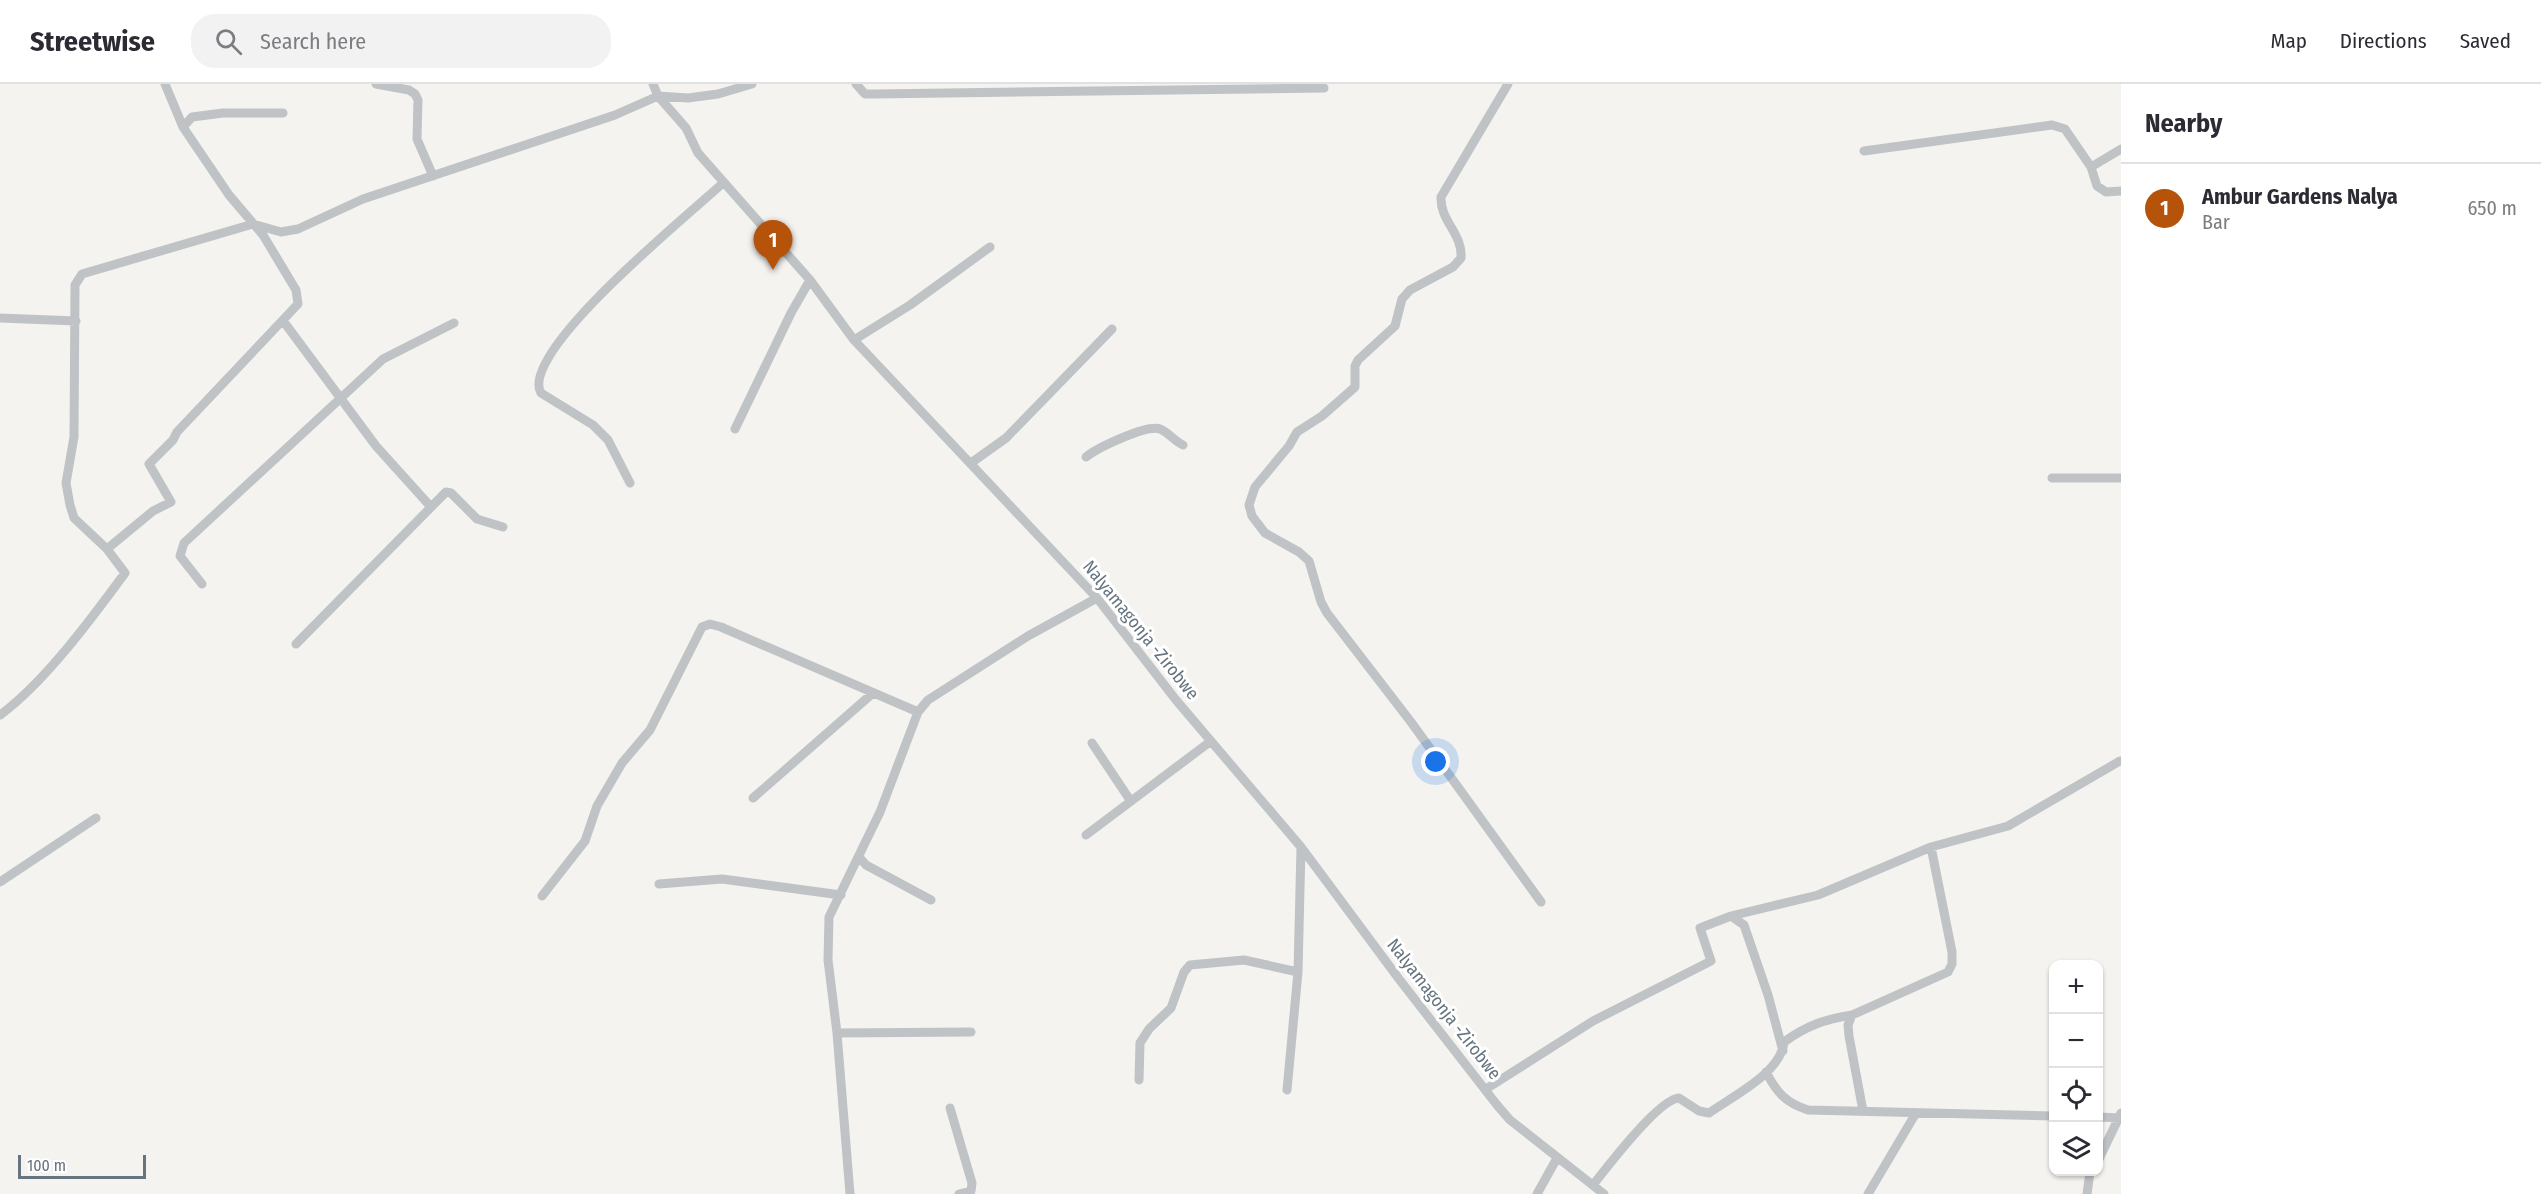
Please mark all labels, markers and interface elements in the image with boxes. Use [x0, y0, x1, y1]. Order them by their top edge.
search box [191, 14, 611, 68]
text: Streetwise [30, 25, 155, 58]
icon: search [212, 25, 245, 58]
text: Search here [260, 28, 366, 55]
text: Map [2270, 28, 2307, 54]
text: Directions [2340, 28, 2427, 54]
text: Saved [2460, 28, 2511, 54]
text: Nearby [2145, 108, 2222, 139]
text: Ambur Gardens Nalya [2202, 183, 2398, 210]
text: 1 [2160, 196, 2169, 220]
text: 650 m [2468, 196, 2517, 220]
text: Bar [2202, 210, 2230, 234]
pin: 1 [754, 220, 792, 270]
street label: Nalyamagonja -Zirobwe [1078, 556, 1204, 704]
your location [1421, 747, 1450, 776]
street label: Nalyamagonja -Zirobwe [1382, 934, 1506, 1084]
map controls [2049, 960, 2103, 1176]
button: + [2049, 960, 2103, 1014]
button: − [2049, 1014, 2103, 1068]
button: locate [2049, 1068, 2103, 1122]
button: layers [2049, 1122, 2103, 1176]
scale bar [18, 1152, 146, 1180]
text: 100 m [27, 1156, 66, 1175]

